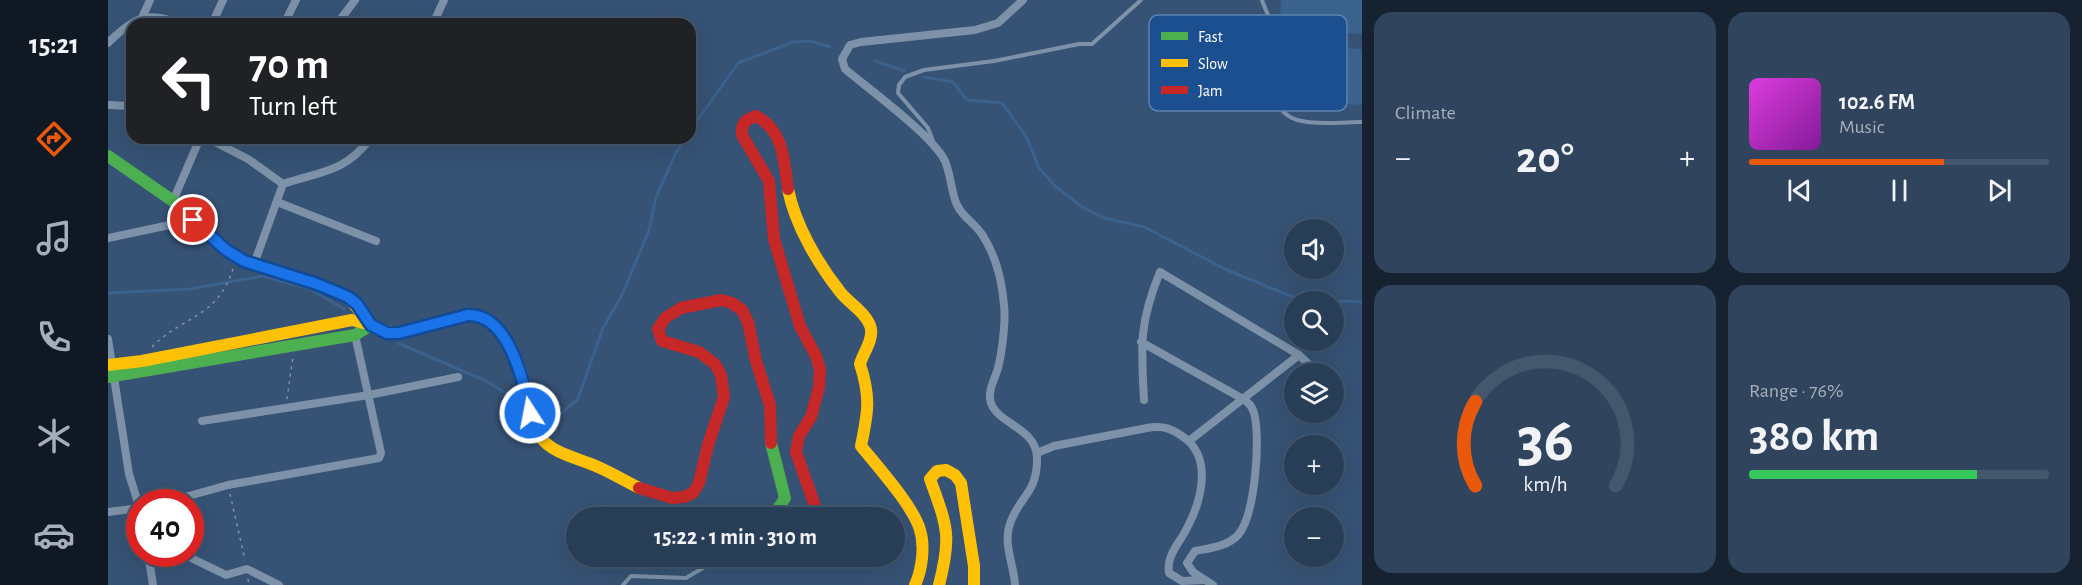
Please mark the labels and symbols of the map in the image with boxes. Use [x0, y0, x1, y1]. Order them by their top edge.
legend [1149, 15, 1347, 111]
text: Fast [1198, 29, 1223, 45]
text: Slow [1198, 56, 1228, 72]
text: Jam [1198, 83, 1223, 99]
pin [167, 194, 218, 245]
position arrow [498, 381, 562, 445]
speed limit sign: 40 [126, 489, 204, 567]

